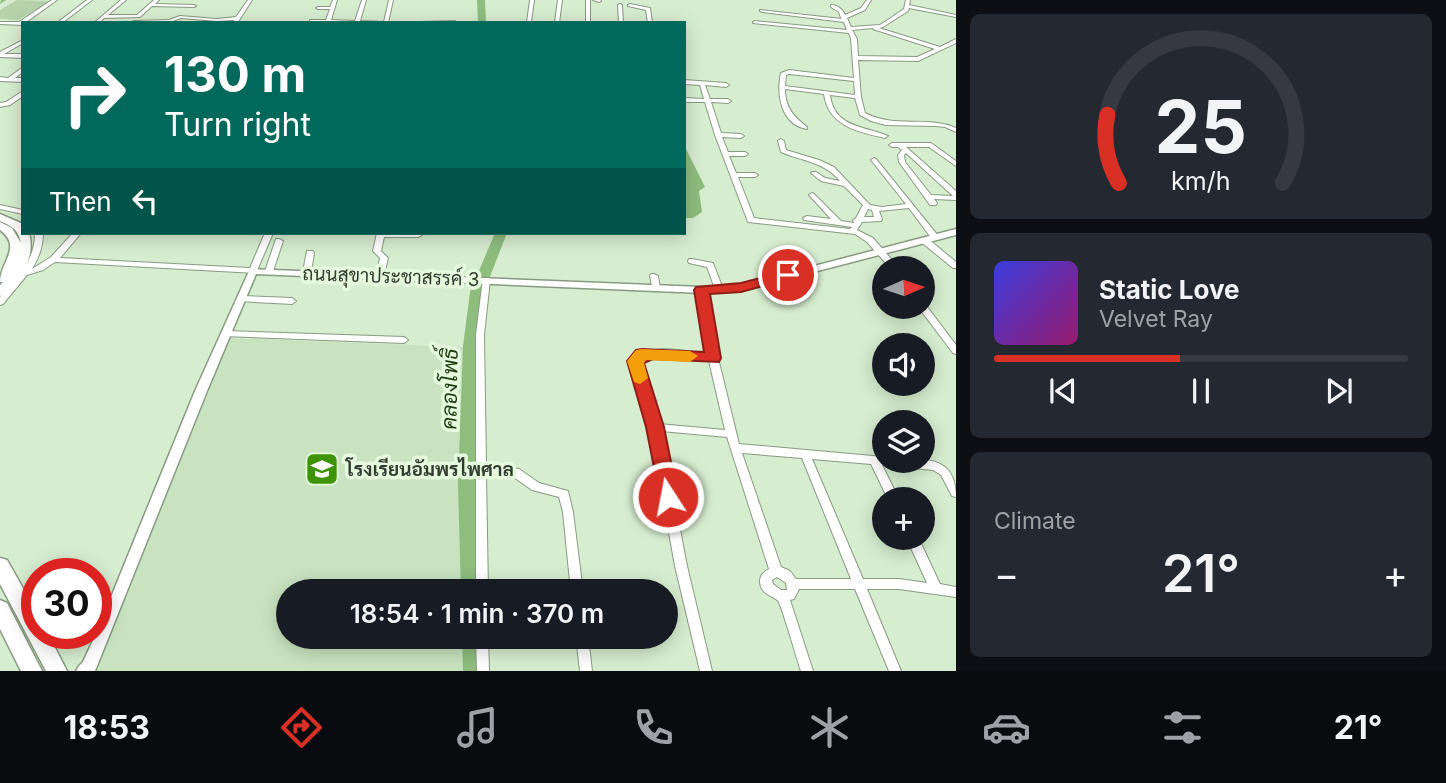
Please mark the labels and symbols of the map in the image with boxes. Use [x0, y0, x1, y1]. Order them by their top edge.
pin [758, 245, 818, 305]
north arrow [872, 256, 934, 318]
street label: ถนนสุขาประชาสรรค์ 3 [302, 261, 480, 292]
water label: คลองโพธิ์ [429, 344, 463, 430]
school or university icon: โรงเรียนอัมพรไพศาล [303, 450, 341, 488]
place label: โรงเรียนอัมพรไพศาล [345, 457, 514, 481]
position arrow [631, 460, 705, 534]
speed limit sign: 30 [21, 558, 112, 649]

